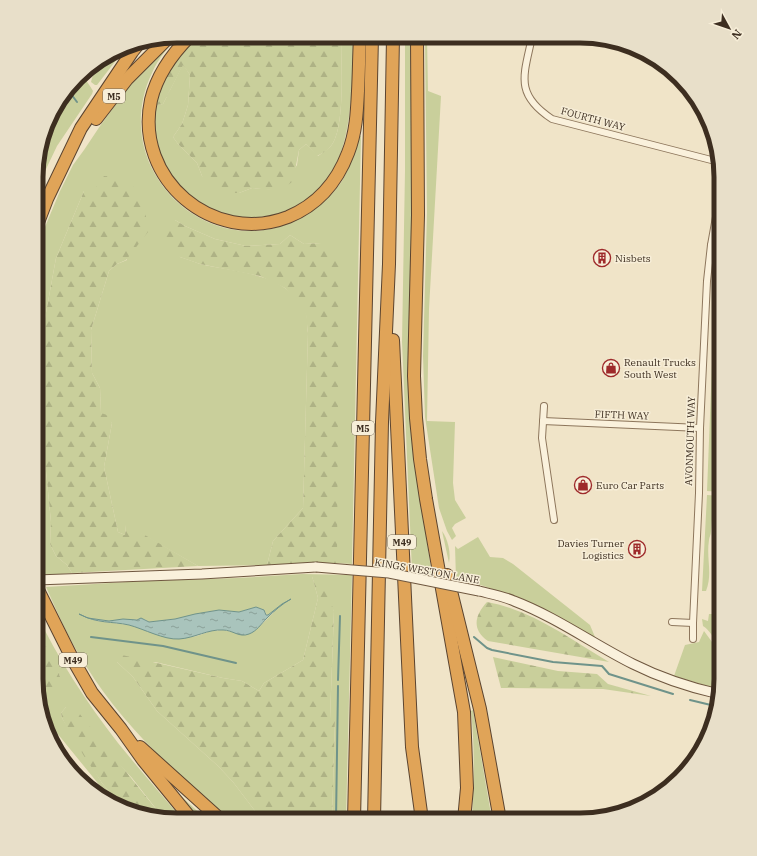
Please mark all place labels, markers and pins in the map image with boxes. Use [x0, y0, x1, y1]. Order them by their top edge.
building icon: Nisbets [592, 248, 612, 268]
place label: Nisbets [615, 252, 651, 265]
place label: Renault Trucks South West [624, 356, 696, 381]
shop icon: Renault Trucks South West [601, 358, 621, 378]
shop icon: Euro Car Parts [573, 475, 593, 495]
place label: Euro Car Parts [596, 479, 664, 492]
place label: Davies Turner Logistics [557, 537, 625, 562]
building icon: Davies Turner Logistics [627, 539, 647, 559]

